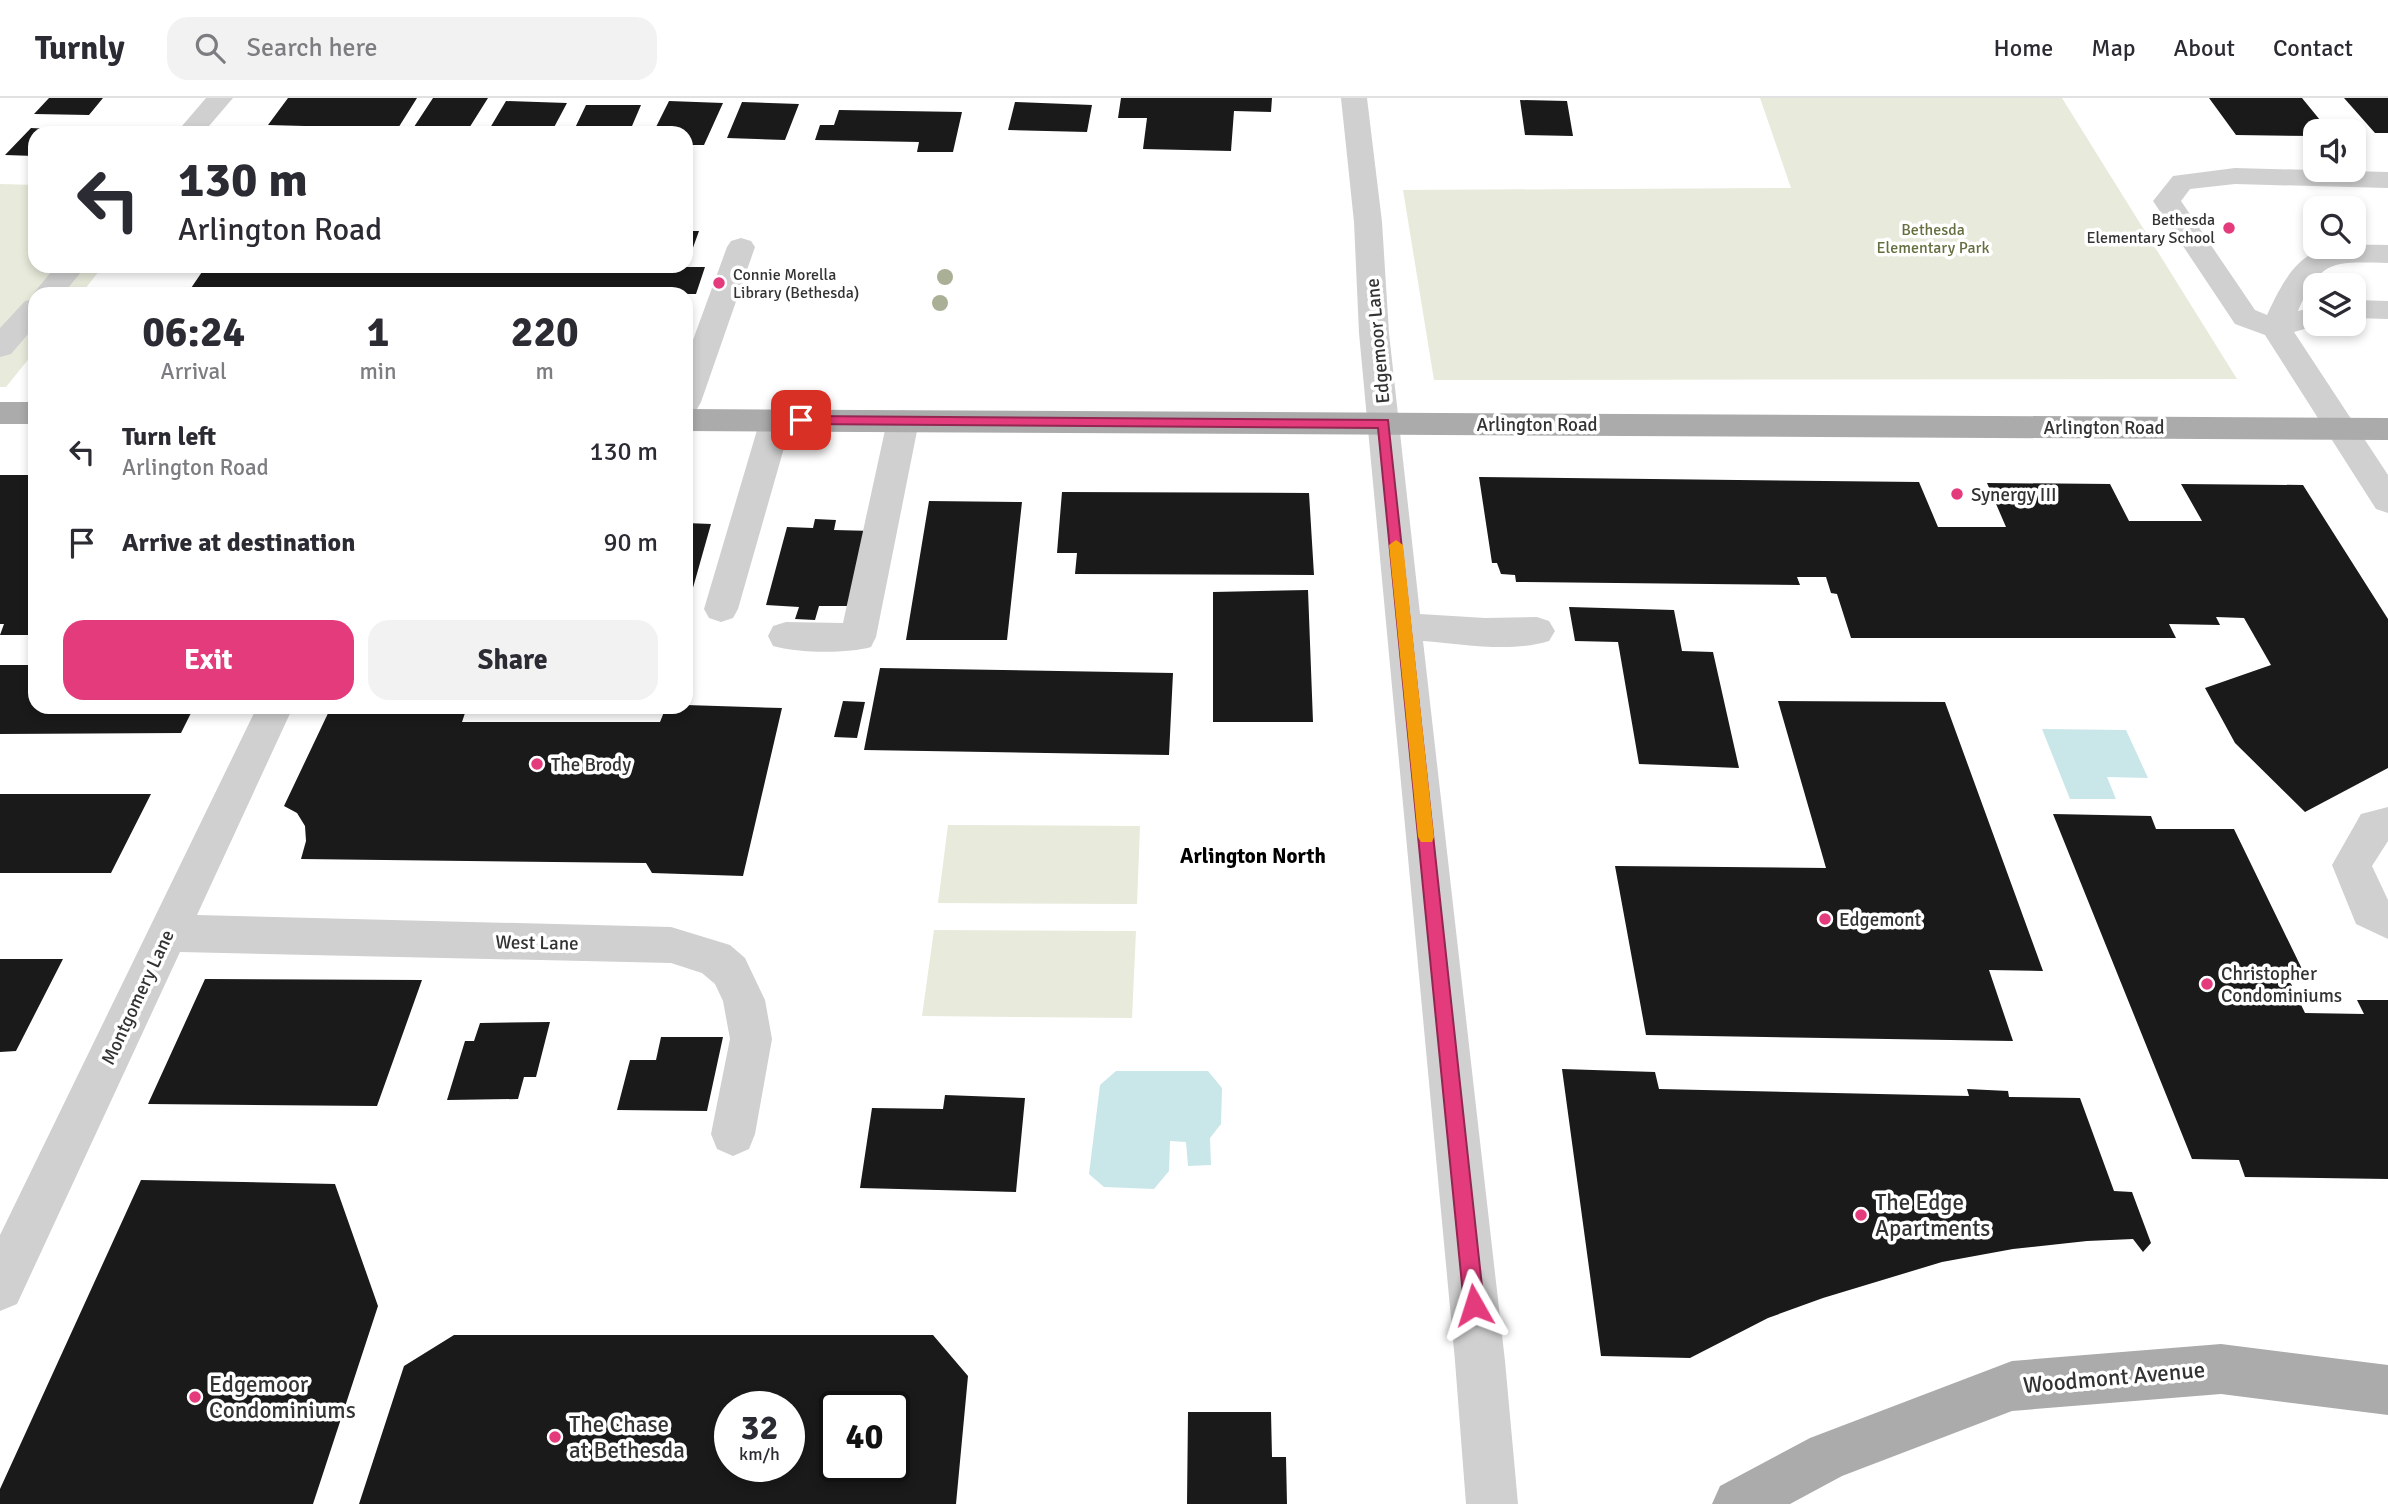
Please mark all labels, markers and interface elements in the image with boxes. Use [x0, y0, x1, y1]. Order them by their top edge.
search box [167, 17, 657, 80]
text: Turnly [35, 28, 125, 69]
icon: search [191, 29, 229, 67]
text: Search here [247, 32, 378, 64]
text: Home [1993, 33, 2053, 63]
text: Map [2091, 33, 2136, 63]
text: About [2174, 33, 2235, 63]
text: Contact [2273, 33, 2353, 63]
map controls [2303, 119, 2366, 336]
button: sound [2303, 119, 2366, 182]
text: 130 m [178, 150, 308, 210]
icon: left [63, 154, 154, 245]
button: search [2303, 196, 2366, 259]
text: Arlington Road [178, 210, 382, 249]
place label: Bethesda Elementary School [2086, 210, 2215, 248]
park label: Bethesda Elementary Park [1877, 220, 1989, 258]
marker: Bethesda Elementary School [2221, 220, 2237, 236]
place label: Connie Morella Library (Bethesda) [733, 265, 859, 303]
button: layers [2303, 273, 2366, 336]
marker: Connie Morella Library (Bethesda) [711, 275, 727, 291]
street label: Edgemoor Lane [1361, 277, 1395, 404]
text: 06:24 [142, 307, 245, 358]
text: 1 [367, 307, 389, 358]
text: 220 [511, 307, 579, 358]
text: Arrival [161, 357, 227, 386]
text: min [359, 357, 397, 386]
text: m [536, 357, 554, 386]
pin [771, 390, 831, 450]
icon: arrive [782, 401, 820, 439]
street label: Arlington Road [1476, 413, 1598, 437]
street label: Arlington Road [2043, 416, 2165, 440]
text: Turn left [122, 421, 216, 453]
icon: left [63, 433, 101, 471]
text: 130 m [589, 436, 658, 468]
text: Arlington Road [122, 453, 269, 482]
place label: Synergy III [1971, 483, 2057, 507]
marker: Synergy III [1949, 486, 1965, 502]
icon: arrive [63, 524, 101, 562]
text: Arrive at destination [122, 527, 355, 559]
text: 90 m [603, 527, 658, 559]
button: Exit [63, 620, 354, 700]
button: Share [368, 620, 658, 700]
place label: The Brody [551, 753, 631, 777]
marker: The Brody [529, 756, 545, 772]
district label: Arlington North [1180, 843, 1326, 869]
place label: Edgemont [1839, 908, 1922, 932]
marker: Edgemont [1817, 911, 1833, 927]
street label: Montgomery Lane [96, 926, 180, 1069]
street label: West Lane [495, 930, 579, 956]
place label: Christopher Condominiums [2221, 962, 2342, 1008]
marker: Christopher Condominiums [2199, 976, 2215, 992]
place label: The Edge Apartments [1875, 1188, 1990, 1243]
marker: The Edge Apartments [1853, 1207, 1869, 1223]
position arrow [1437, 1268, 1511, 1342]
street label: Woodmont Avenue [2022, 1355, 2206, 1400]
place label: Edgemoor Condominiums [209, 1370, 356, 1425]
marker: Edgemoor Condominiums [187, 1389, 203, 1405]
speed limit sign: 40 [819, 1391, 910, 1482]
text: 32 [741, 1406, 778, 1449]
place label: The Chase at Bethesda [569, 1410, 685, 1465]
marker: The Chase at Bethesda [547, 1429, 563, 1445]
text: km/h [739, 1443, 780, 1465]

